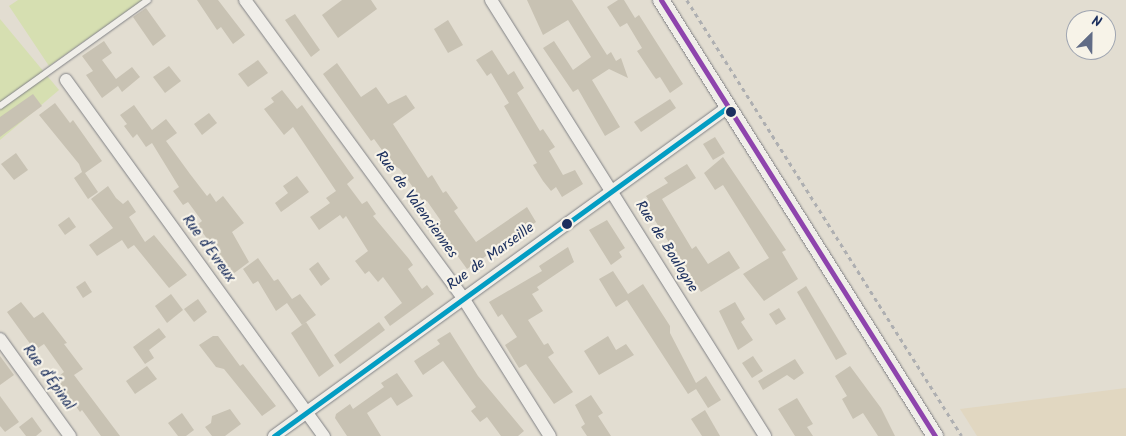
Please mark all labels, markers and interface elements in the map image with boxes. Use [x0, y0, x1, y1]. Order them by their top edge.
north arrow [1066, 10, 1116, 60]
text: N [1088, 10, 1105, 34]
unlabelled marker [726, 107, 736, 117]
street label: Rue de Valenciennes [371, 148, 461, 262]
street label: Rue de Boulogne [631, 198, 701, 296]
street label: Rue d'Evreux [178, 212, 238, 286]
street label: Rue de Marseille [444, 219, 538, 295]
unlabelled marker [562, 219, 572, 229]
street label: Rue d'Épinal [18, 342, 78, 414]

